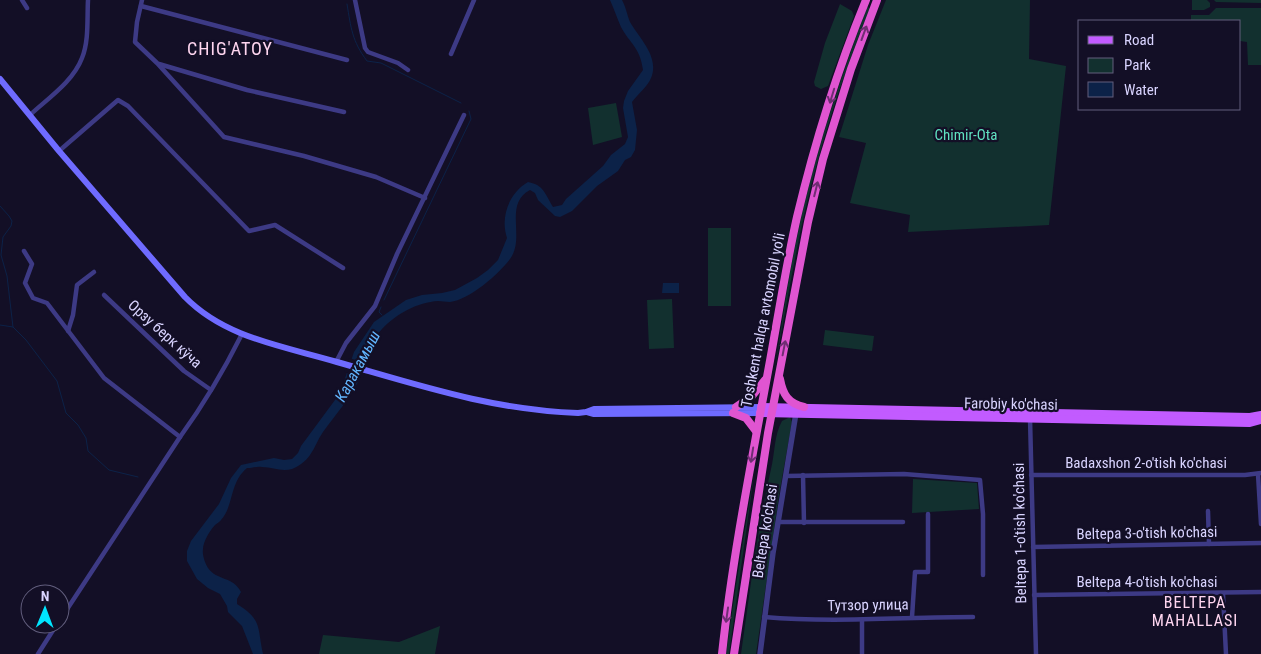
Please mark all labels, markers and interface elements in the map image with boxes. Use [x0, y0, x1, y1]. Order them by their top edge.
legend [1078, 20, 1241, 110]
one-way arrow [860, 26, 869, 41]
text: Road [1124, 31, 1154, 49]
district label: CHIG'ATOY [187, 38, 273, 59]
text: Park [1124, 56, 1151, 74]
text: Water [1124, 81, 1159, 99]
one-way arrow [827, 87, 837, 103]
park label: Chimir-Ota [935, 126, 997, 144]
one-way arrow [811, 181, 821, 197]
street label: Toshkent halqa avtomobil yo'li [737, 231, 789, 409]
street label: Орзу берк кўча [124, 296, 206, 372]
water label: Каракамыш [331, 327, 384, 405]
one-way arrow [780, 340, 789, 356]
street label: Farobiy ko'chasi [964, 394, 1058, 414]
one-way arrow [747, 446, 757, 462]
street label: Badaxshon 2-o'tish ko'chasi [1065, 454, 1227, 472]
street label: Beltepa 1-o'tish ko'chasi [1010, 462, 1030, 604]
street label: Beltepa ko'chasi [749, 483, 781, 579]
street label: Beltepa 3-o'tish ko'chasi [1076, 523, 1218, 543]
street label: Beltepa 4-o'tish ko'chasi [1077, 573, 1217, 591]
north arrow [20, 584, 70, 634]
text: N [41, 588, 50, 604]
district label: BELTEPA MAHALLASI [1152, 593, 1238, 630]
street label: Тутзор улица [827, 595, 909, 615]
one-way arrow [722, 607, 732, 623]

